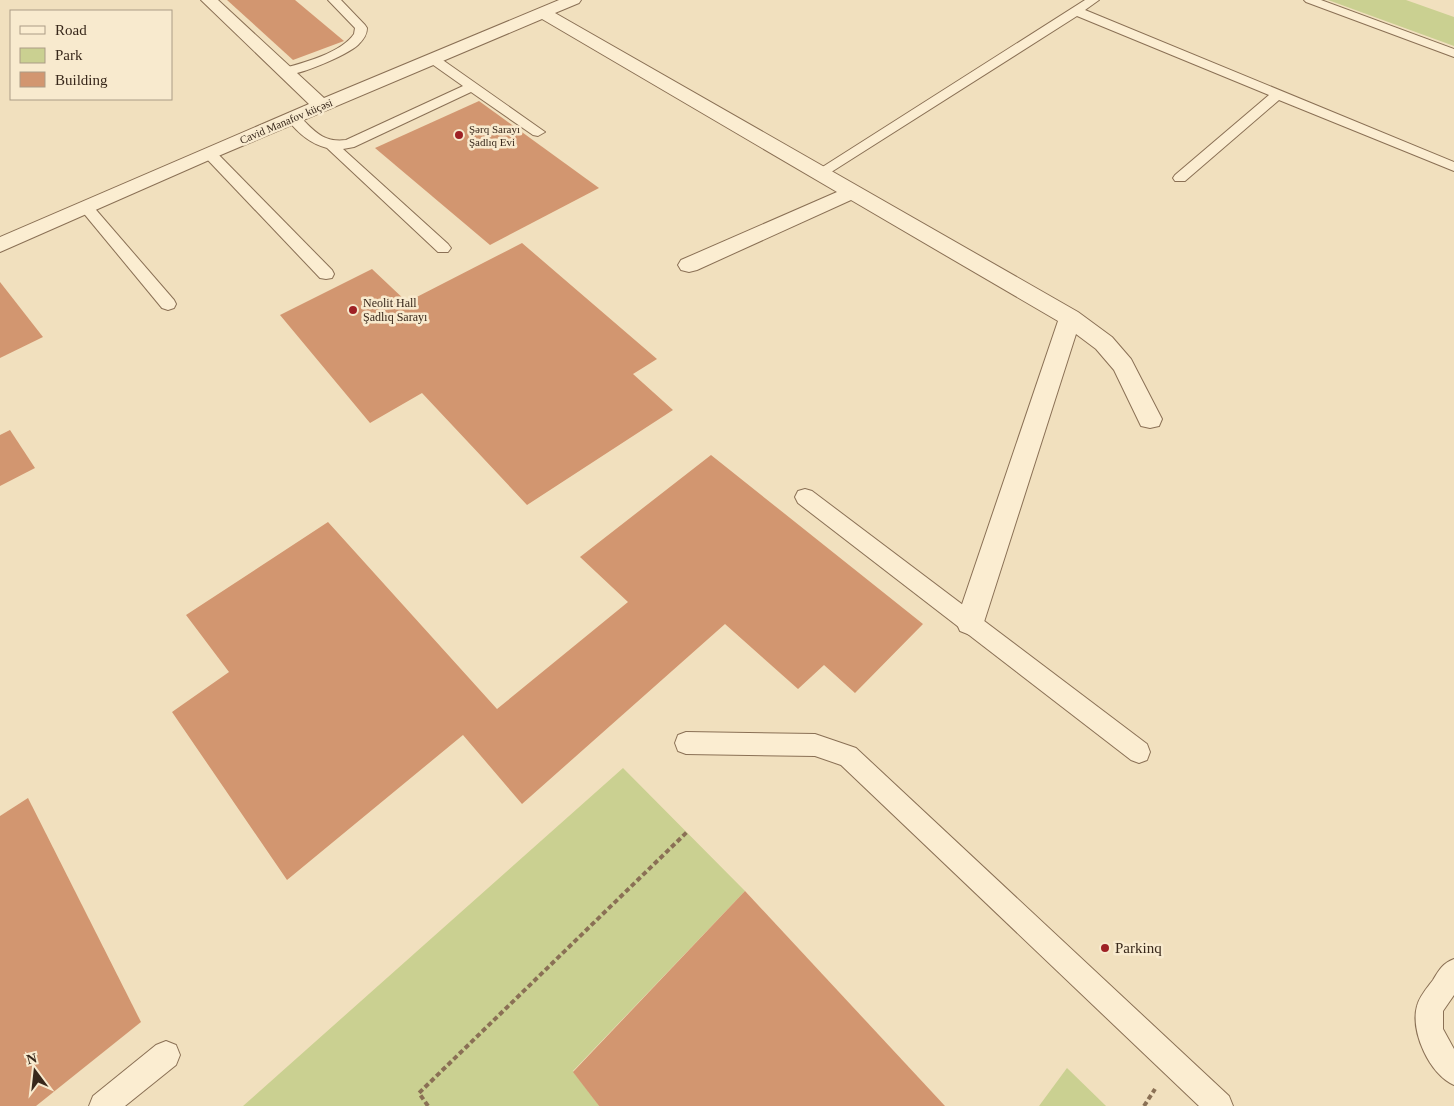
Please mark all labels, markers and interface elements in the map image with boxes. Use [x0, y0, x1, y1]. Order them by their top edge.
legend [10, 10, 172, 100]
text: Road [55, 22, 87, 38]
text: Park [55, 47, 83, 63]
text: Building [55, 72, 108, 88]
street label: Cavid Manafov küçəsi [238, 96, 334, 146]
place label: Şərq Sarayı Şadlıq Evi [469, 123, 520, 148]
marker: Şərq Sarayı Şadlıq Evi [453, 129, 465, 141]
place label: Neolit Hall Şadlıq Sarayı [363, 296, 428, 324]
marker: Neolit Hall Şadlıq Sarayı [347, 304, 359, 316]
place label: Parkinq [1115, 940, 1162, 956]
marker: Parkinq [1099, 942, 1111, 954]
north arrow [10, 1046, 60, 1096]
text: N [25, 1050, 39, 1067]

